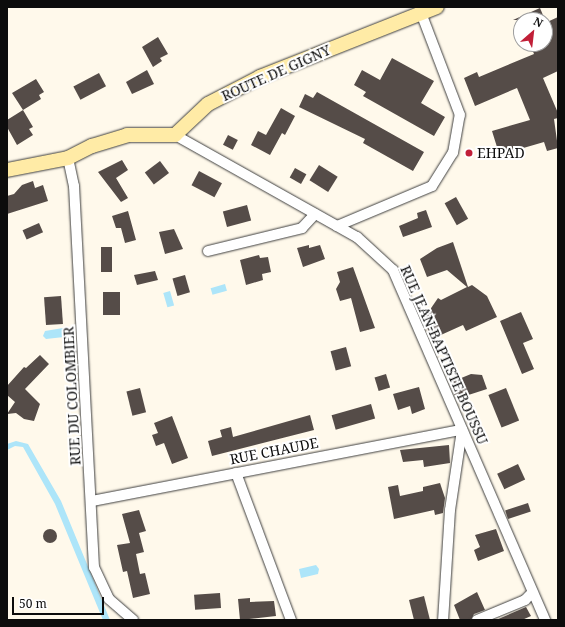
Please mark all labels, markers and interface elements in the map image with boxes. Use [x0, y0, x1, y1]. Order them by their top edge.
north arrow [513, 12, 553, 52]
text: N [531, 13, 546, 31]
street label: ROUTE DE GIGNY [219, 41, 333, 105]
place label: EHPAD [477, 145, 525, 161]
marker: EHPAD [464, 148, 474, 158]
street label: RUE JEAN-BAPTISTE BOUSSU [397, 263, 491, 447]
street label: RUE DU COLOMBIER [60, 326, 84, 466]
street label: RUE CHAUDE [228, 434, 320, 468]
scale bar [14, 589, 106, 615]
text: 50 m [19, 595, 47, 612]

